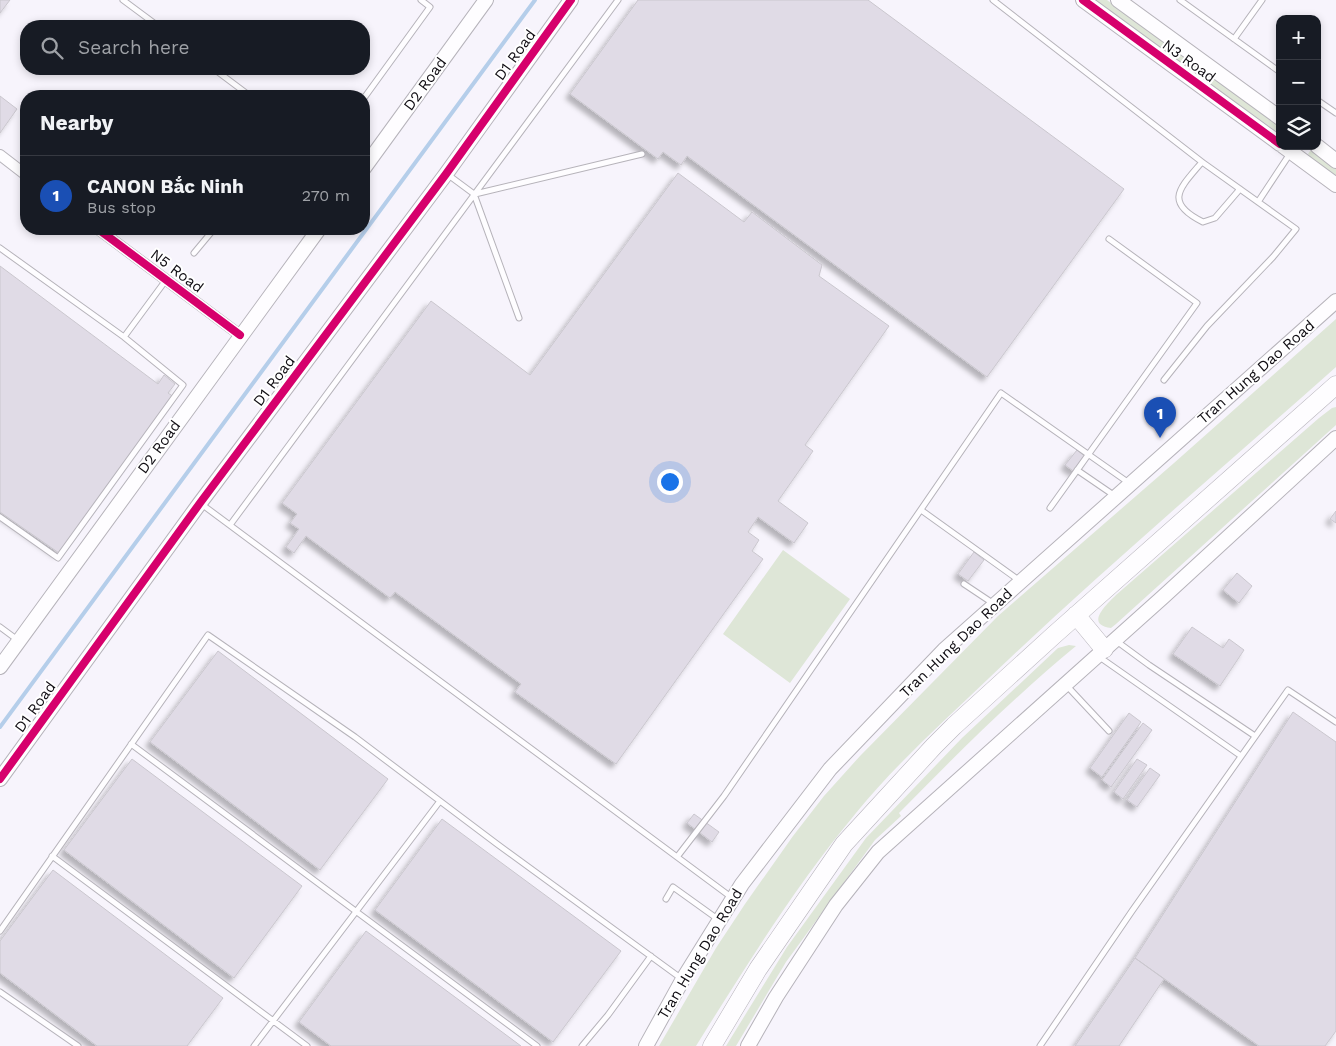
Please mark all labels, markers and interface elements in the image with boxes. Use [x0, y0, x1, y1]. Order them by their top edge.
map controls [1276, 15, 1321, 150]
button: + [1276, 15, 1321, 60]
search box [20, 20, 370, 75]
street label: D1 Road [491, 26, 539, 84]
icon: search [38, 34, 66, 62]
text: Search here [78, 36, 189, 59]
street label: N3 Road [1159, 36, 1219, 86]
street label: D2 Road [400, 54, 450, 114]
button: − [1276, 60, 1321, 105]
button: layers [1276, 105, 1321, 150]
text: Nearby [40, 110, 113, 135]
text: CANON Bắc Ninh [87, 175, 244, 198]
text: 1 [53, 186, 59, 205]
text: 270 m [302, 186, 350, 205]
text: Bus stop [87, 198, 156, 217]
street label: N5 Road [147, 245, 207, 297]
street label: Tran Hung Dao Road [1194, 316, 1318, 428]
street label: D1 Road [249, 352, 299, 410]
pin: 1 [1144, 397, 1176, 438]
street label: D2 Road [134, 417, 184, 477]
your location [657, 469, 683, 495]
street label: Tran Hung Dao Road [896, 585, 1016, 701]
street label: D1 Road [11, 678, 59, 736]
street label: Tran Hung Dao Road [654, 885, 746, 1023]

